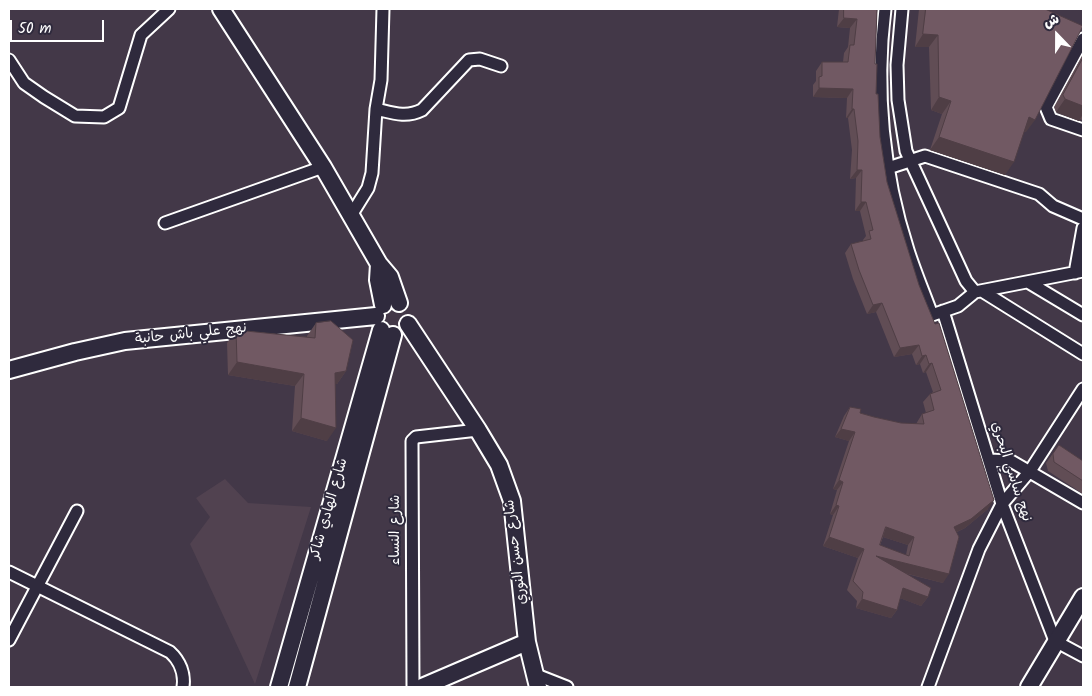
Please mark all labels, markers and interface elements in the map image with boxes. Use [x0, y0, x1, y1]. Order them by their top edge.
text: ش [1040, 8, 1063, 34]
scale bar [12, 10, 106, 42]
north arrow [1032, 10, 1082, 60]
text: 50 m [18, 17, 52, 41]
street label: نهج علي باش حانبة [134, 321, 248, 349]
street label: نهج ساسي البحري [986, 420, 1034, 524]
street label: شارع الهادي شاكر [308, 457, 352, 561]
street label: شارع النساء [389, 495, 405, 565]
street label: شارع حسن النوري [502, 499, 532, 605]

